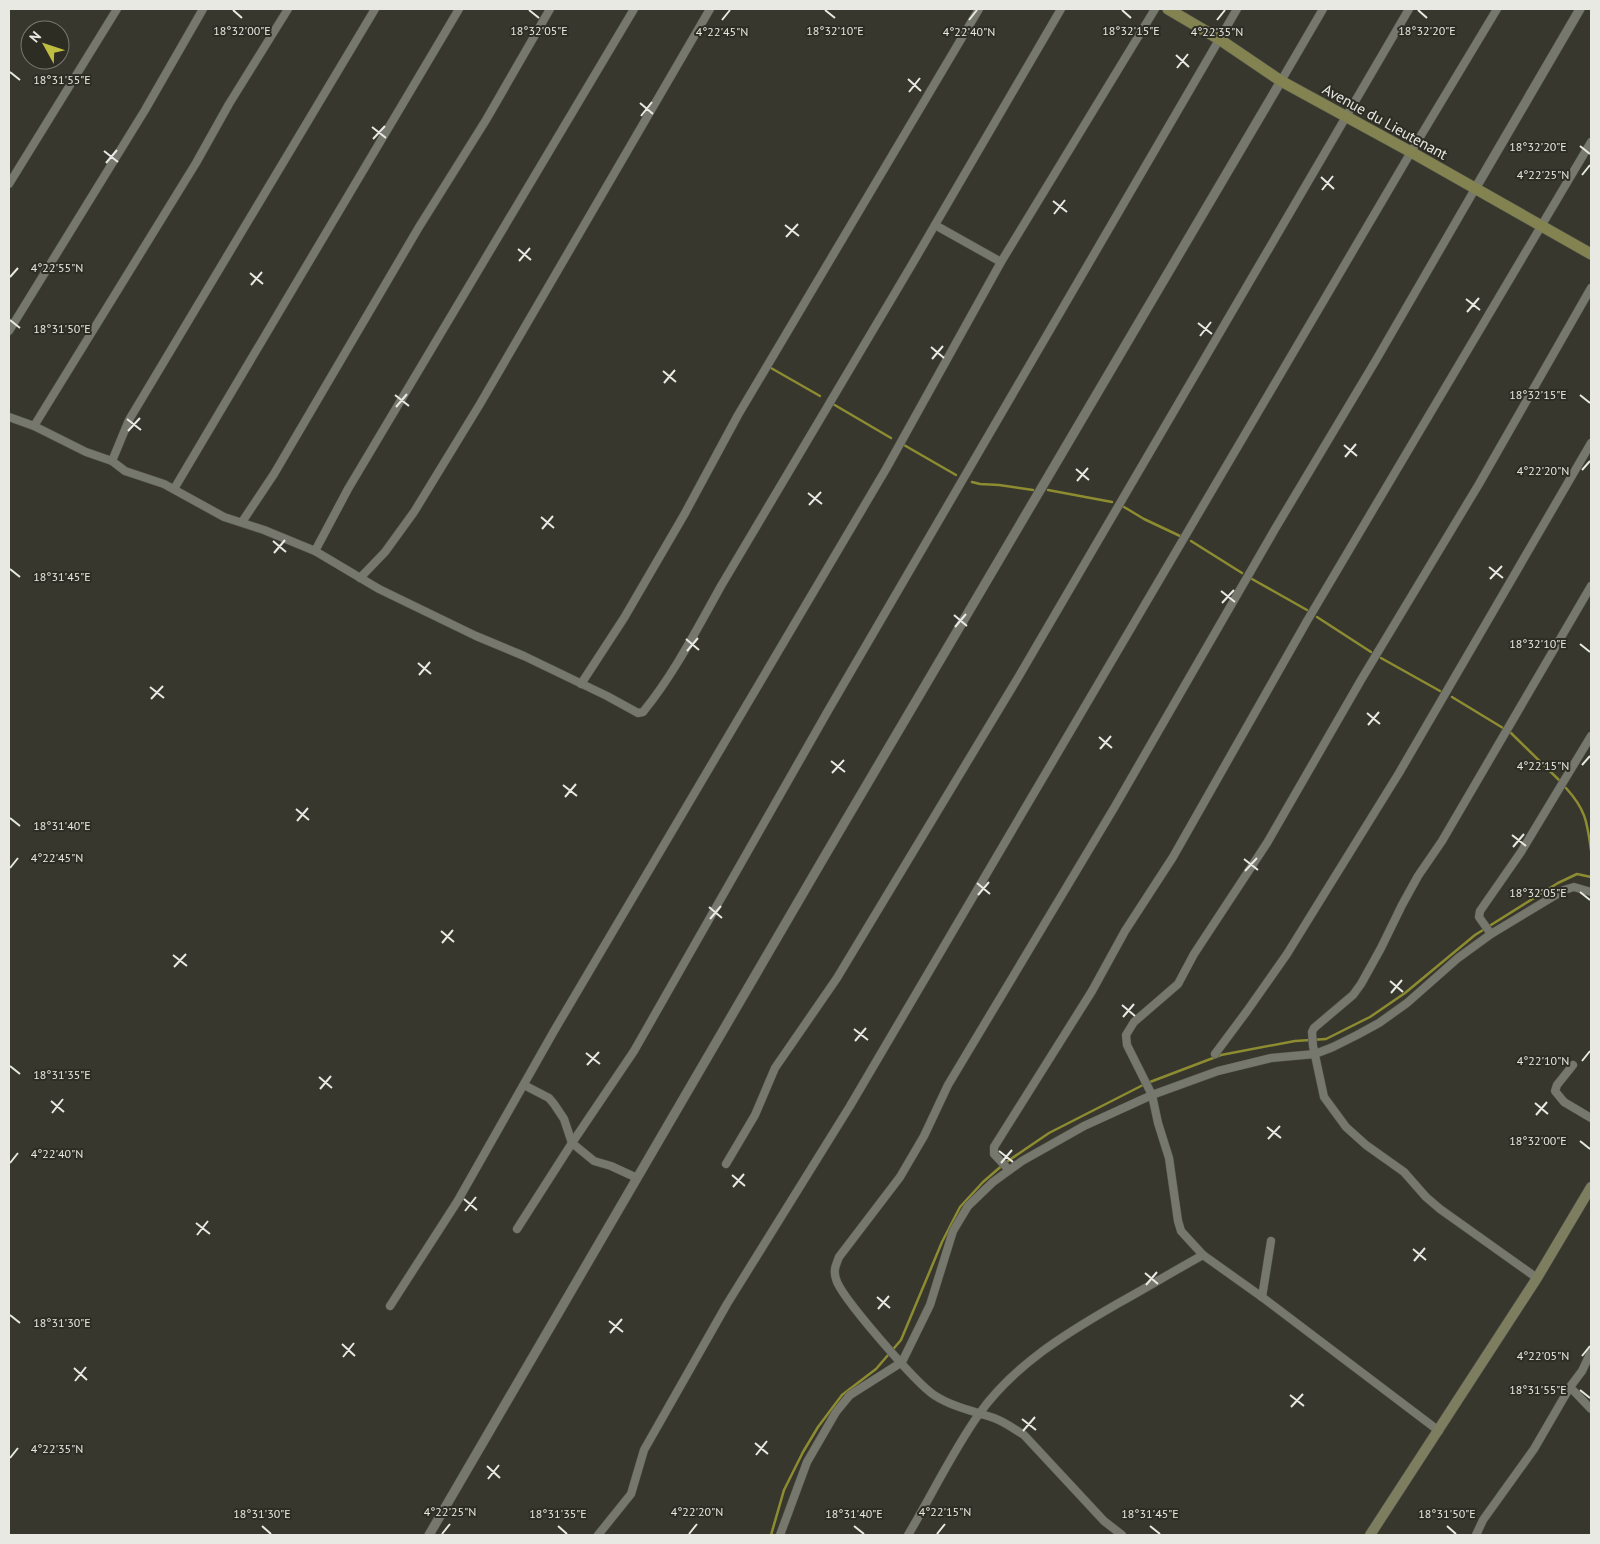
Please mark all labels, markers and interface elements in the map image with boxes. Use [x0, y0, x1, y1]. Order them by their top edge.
north arrow [20, 20, 70, 70]
text: 18°32'00"E [213, 23, 271, 38]
text: 18°32'05"E [510, 23, 568, 38]
text: 18°32'10"E [806, 23, 864, 38]
text: 18°32'15"E [1102, 23, 1160, 38]
text: 18°32'20"E [1398, 23, 1456, 38]
text: 4°22'45"N [696, 24, 748, 39]
text: 4°22'40"N [943, 24, 995, 39]
text: 4°22'35"N [1191, 24, 1243, 39]
text: N [25, 27, 45, 46]
text: 18°31'55"E [33, 72, 91, 87]
street label: Avenue du Lieutenant [1319, 79, 1451, 164]
text: 18°32'20"E [1509, 139, 1567, 154]
text: 4°22'25"N [1517, 167, 1569, 182]
text: 4°22'55"N [31, 260, 83, 275]
text: 18°31'50"E [33, 321, 91, 336]
text: 18°32'15"E [1509, 387, 1567, 402]
text: 4°22'20"N [1517, 463, 1569, 478]
text: 18°31'45"E [33, 569, 91, 584]
text: 18°32'10"E [1509, 636, 1567, 651]
text: 4°22'15"N [1517, 758, 1569, 773]
text: 18°31'40"E [33, 818, 91, 833]
text: 4°22'45"N [31, 850, 83, 865]
text: 18°32'05"E [1509, 885, 1567, 900]
text: 4°22'10"N [1517, 1053, 1569, 1068]
text: 18°31'35"E [33, 1067, 91, 1082]
text: 18°32'00"E [1509, 1133, 1567, 1148]
text: 4°22'40"N [31, 1146, 83, 1161]
text: 18°31'30"E [33, 1315, 91, 1330]
text: 4°22'05"N [1517, 1348, 1569, 1363]
text: 18°31'55"E [1509, 1382, 1567, 1397]
text: 4°22'35"N [31, 1441, 83, 1456]
text: 4°22'25"N [424, 1504, 476, 1519]
text: 4°22'20"N [671, 1504, 723, 1519]
text: 4°22'15"N [919, 1504, 971, 1519]
text: 18°31'30"E [233, 1506, 291, 1521]
text: 18°31'35"E [529, 1506, 587, 1521]
text: 18°31'40"E [825, 1506, 883, 1521]
text: 18°31'45"E [1121, 1506, 1179, 1521]
text: 18°31'50"E [1418, 1506, 1476, 1521]

